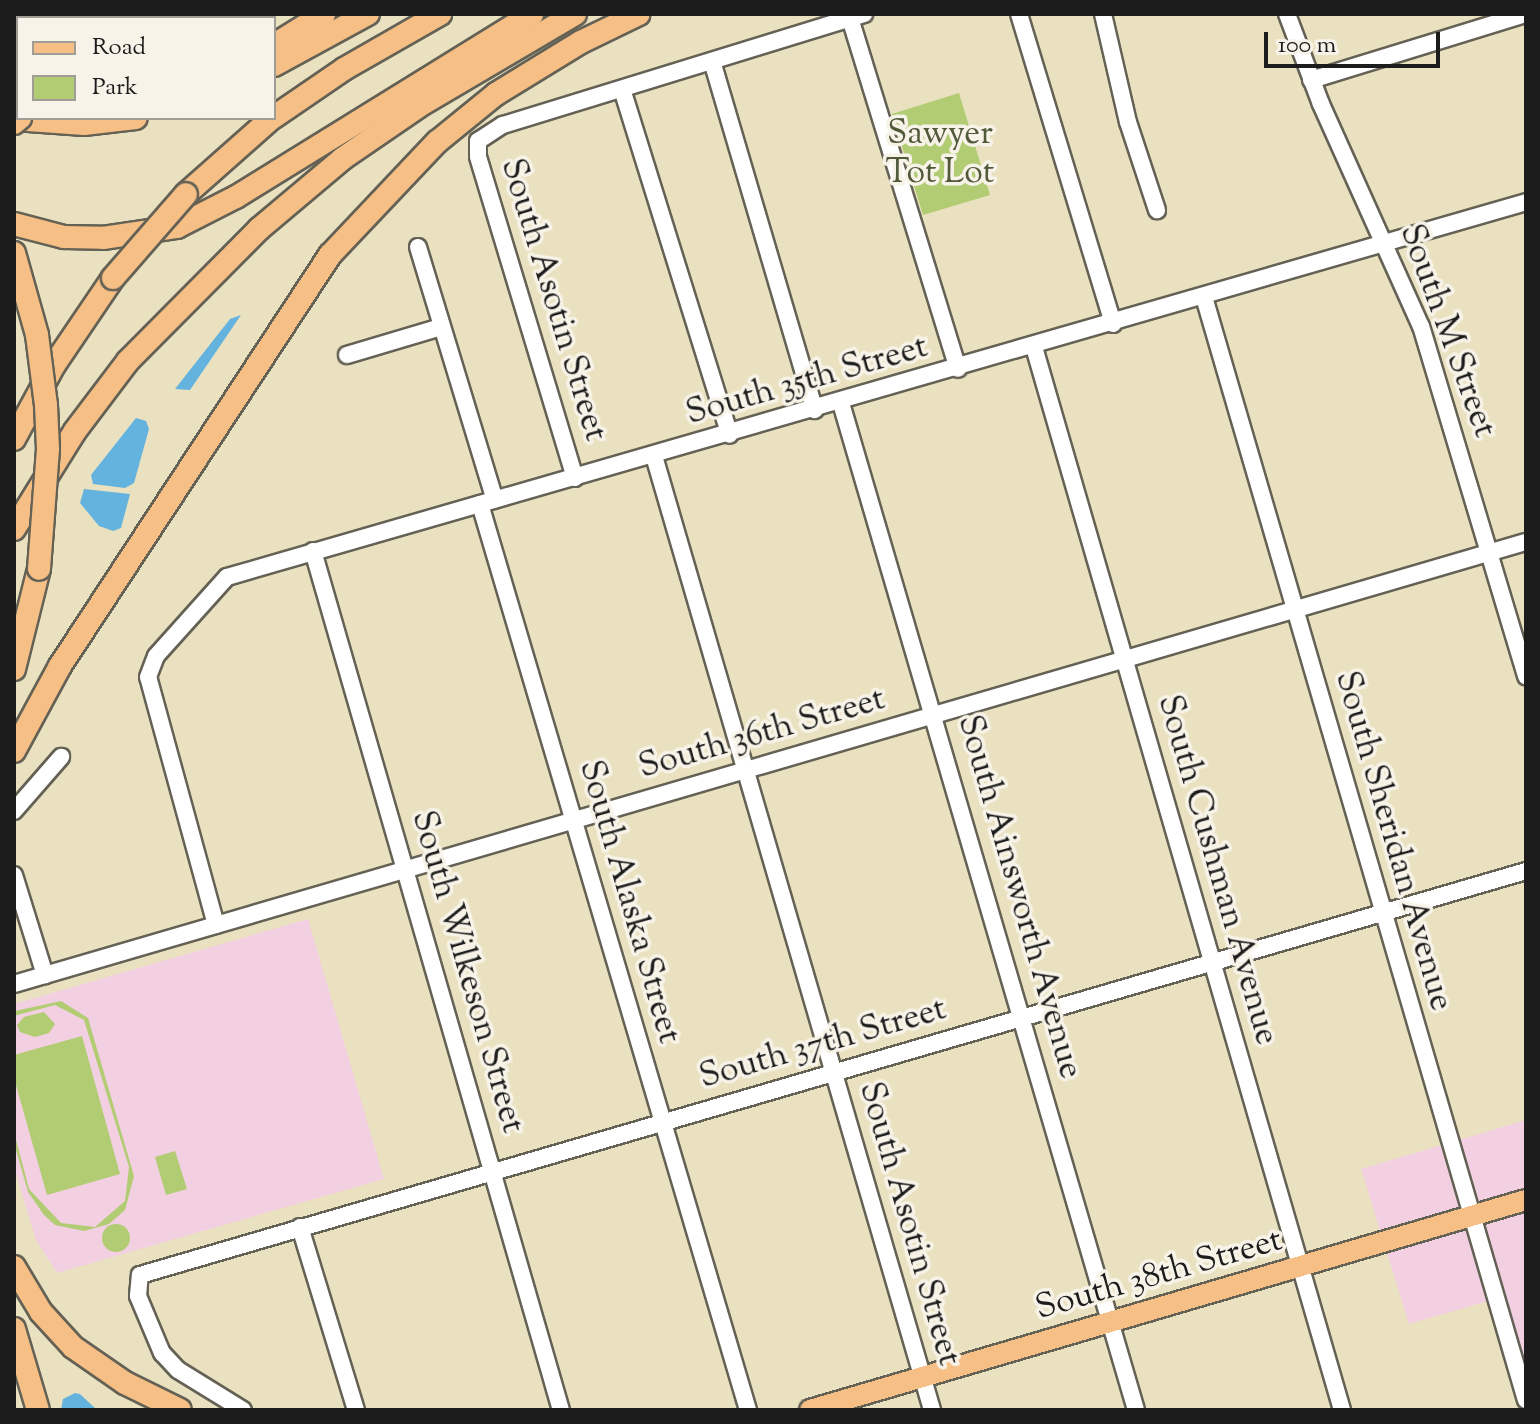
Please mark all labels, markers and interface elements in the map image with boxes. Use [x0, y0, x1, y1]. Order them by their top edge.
legend [16, 16, 276, 120]
scale bar [1268, 16, 1444, 66]
text: 100 m [1278, 29, 1336, 63]
text: Road [92, 31, 146, 65]
text: Park [92, 71, 138, 105]
park label: Sawyer Tot Lot [886, 114, 994, 194]
street label: South Asotin Street [491, 154, 615, 446]
street label: South M Street [1390, 219, 1504, 443]
street label: South 35th Street [682, 327, 932, 435]
street label: South Sheridan Avenue [1325, 667, 1461, 1015]
street label: South 36th Street [634, 679, 890, 789]
street label: South Cushman Avenue [1148, 690, 1286, 1050]
street label: South Ainsworth Avenue [948, 711, 1090, 1083]
street label: South Alaska Street [569, 756, 689, 1048]
street label: South Wilkeson Street [401, 806, 533, 1138]
street label: South 37th Street [695, 989, 951, 1099]
street label: South Asotin Street [849, 1078, 969, 1370]
street label: South 38th Street [1031, 1220, 1287, 1330]

